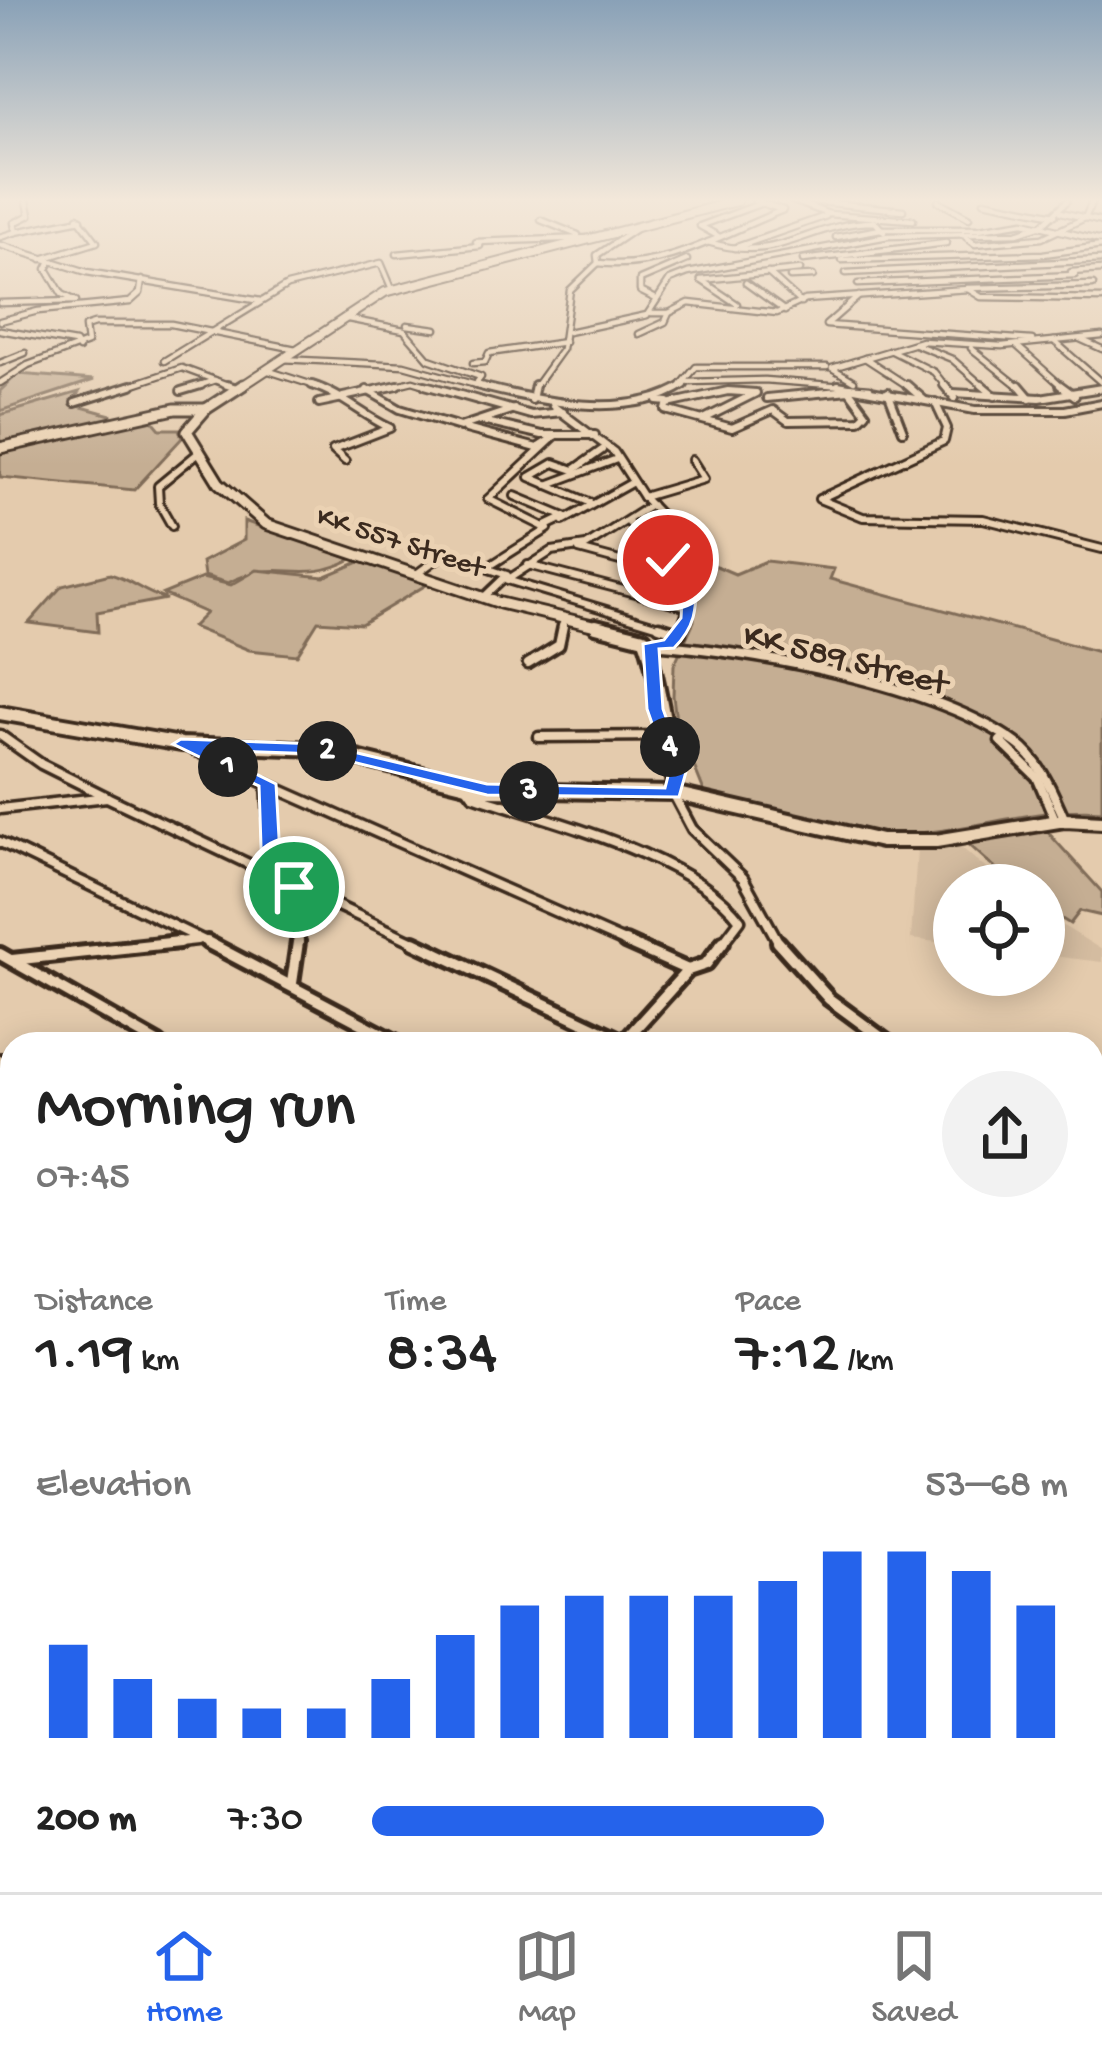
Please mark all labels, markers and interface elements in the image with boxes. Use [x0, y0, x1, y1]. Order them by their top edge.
street label: KK 557 Street [312, 500, 491, 588]
pin [617, 509, 719, 611]
icon: check [635, 527, 701, 593]
street label: KK 589 Street [738, 616, 955, 709]
pin: 4 [640, 717, 700, 777]
pin: 2 [297, 721, 357, 781]
text: 4 [662, 728, 678, 766]
text: 2 [319, 732, 335, 770]
pin: 1 [198, 737, 258, 797]
text: 1 [221, 748, 235, 786]
pin: 3 [499, 761, 559, 821]
text: 3 [520, 772, 538, 810]
pin [243, 836, 345, 938]
icon: arrive [261, 854, 327, 920]
map controls [933, 864, 1065, 996]
button: locate [933, 864, 1065, 996]
button: share [942, 1071, 1068, 1197]
text: Morning run [36, 1072, 355, 1150]
text: 07:45 [36, 1156, 130, 1202]
text: Distance [36, 1284, 153, 1322]
text: Time [386, 1284, 446, 1322]
text: Pace [736, 1284, 801, 1322]
text: 1.19 [36, 1322, 133, 1392]
text: 8:34 [386, 1322, 497, 1392]
text: 7:12 [736, 1322, 840, 1392]
text: km [133, 1343, 179, 1381]
text: /km [840, 1343, 894, 1381]
text: Elevation [36, 1464, 191, 1510]
text: 53–68 m [925, 1464, 1068, 1510]
text: 200 m [36, 1798, 136, 1844]
text: 7:30 [228, 1798, 303, 1844]
tab: Home [146, 1923, 222, 2033]
tab: Map [514, 1923, 580, 2033]
tab: Saved [872, 1923, 956, 2033]

